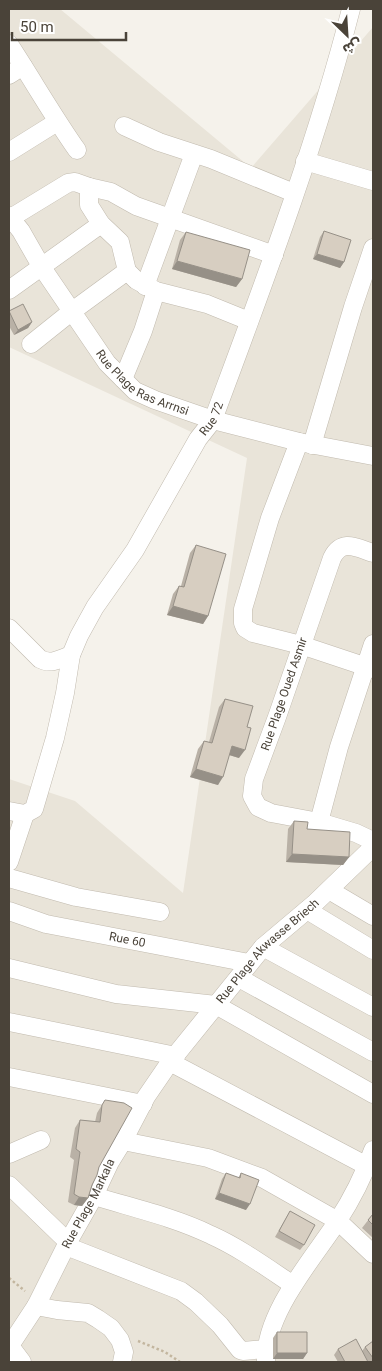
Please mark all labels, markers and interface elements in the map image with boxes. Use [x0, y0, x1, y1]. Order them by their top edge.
scale bar [12, 10, 126, 42]
north arrow [322, 10, 372, 60]
text: 50 m [20, 18, 54, 36]
text: ش [340, 35, 365, 58]
street label: Rue Plage Ras Arrnsi [93, 347, 191, 418]
street label: Rue 72 [196, 399, 226, 438]
street label: Rue Plage Oued Asmir [258, 635, 310, 753]
street label: Rue Plage Akwasse Briech [213, 896, 322, 1006]
street label: Rue 60 [108, 929, 147, 950]
street label: Rue Plage Markala [59, 1156, 118, 1251]

